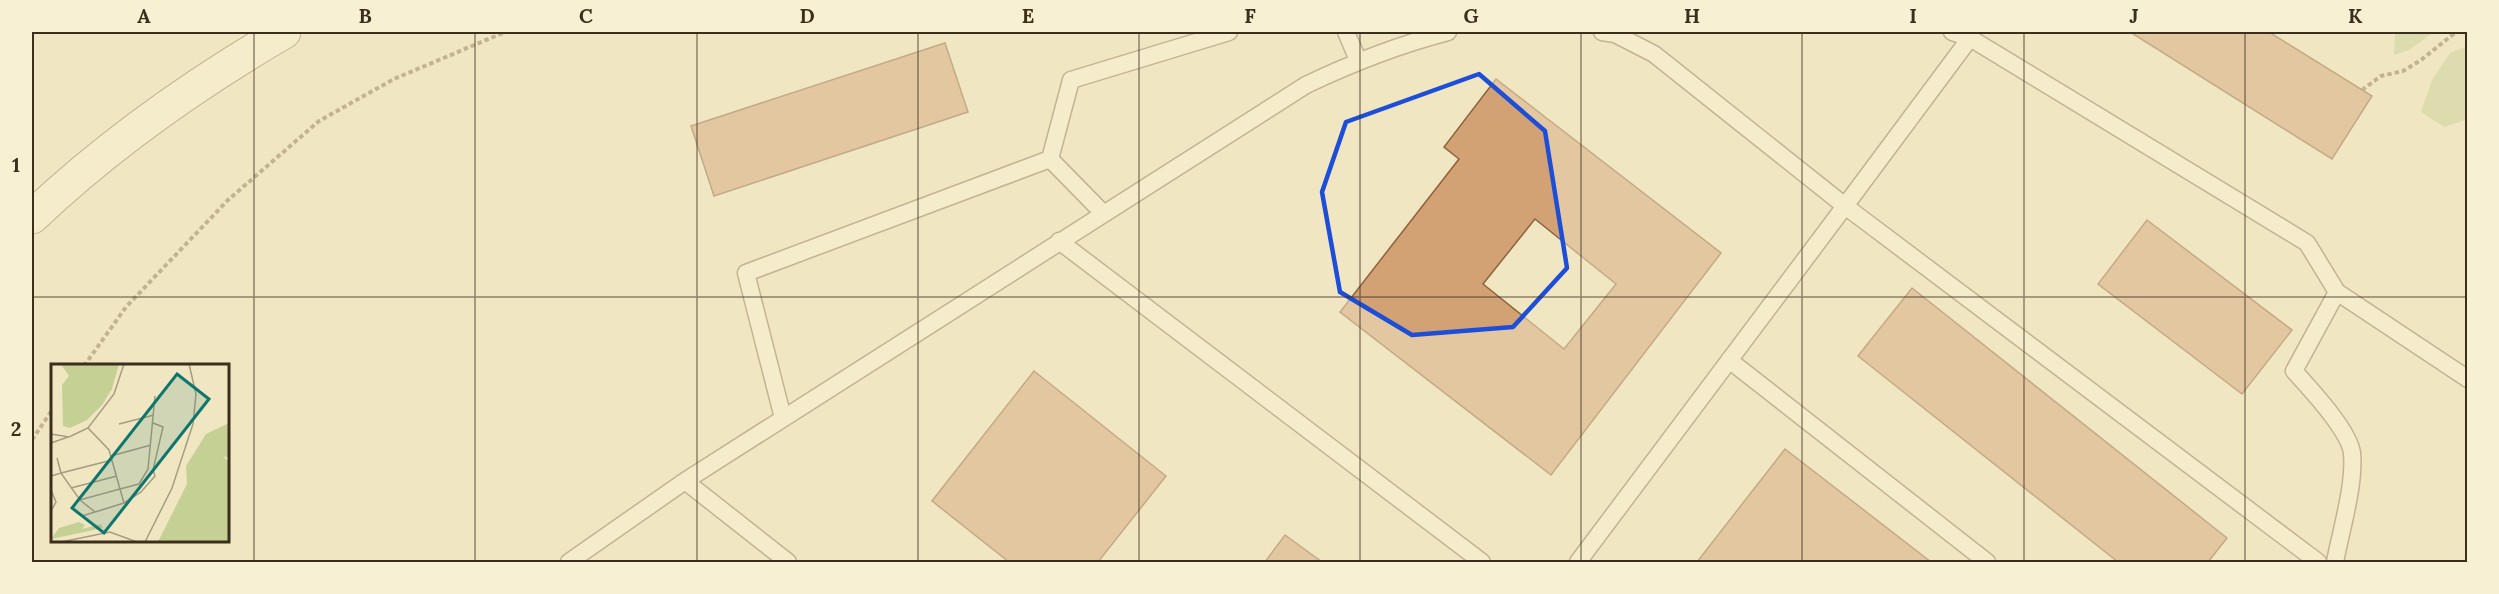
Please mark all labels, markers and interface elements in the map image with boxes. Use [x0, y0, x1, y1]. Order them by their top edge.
text: A [137, 3, 151, 28]
text: B [358, 3, 372, 28]
text: C [579, 3, 593, 28]
text: D [799, 3, 815, 28]
text: E [1022, 3, 1034, 28]
text: F [1244, 3, 1256, 28]
text: G [1463, 3, 1479, 28]
text: H [1684, 3, 1700, 28]
text: I [1909, 3, 1917, 28]
text: J [2129, 3, 2139, 28]
text: K [2348, 3, 2363, 28]
text: 1 [12, 152, 20, 177]
inset map [51, 364, 230, 543]
text: 2 [11, 416, 21, 441]

